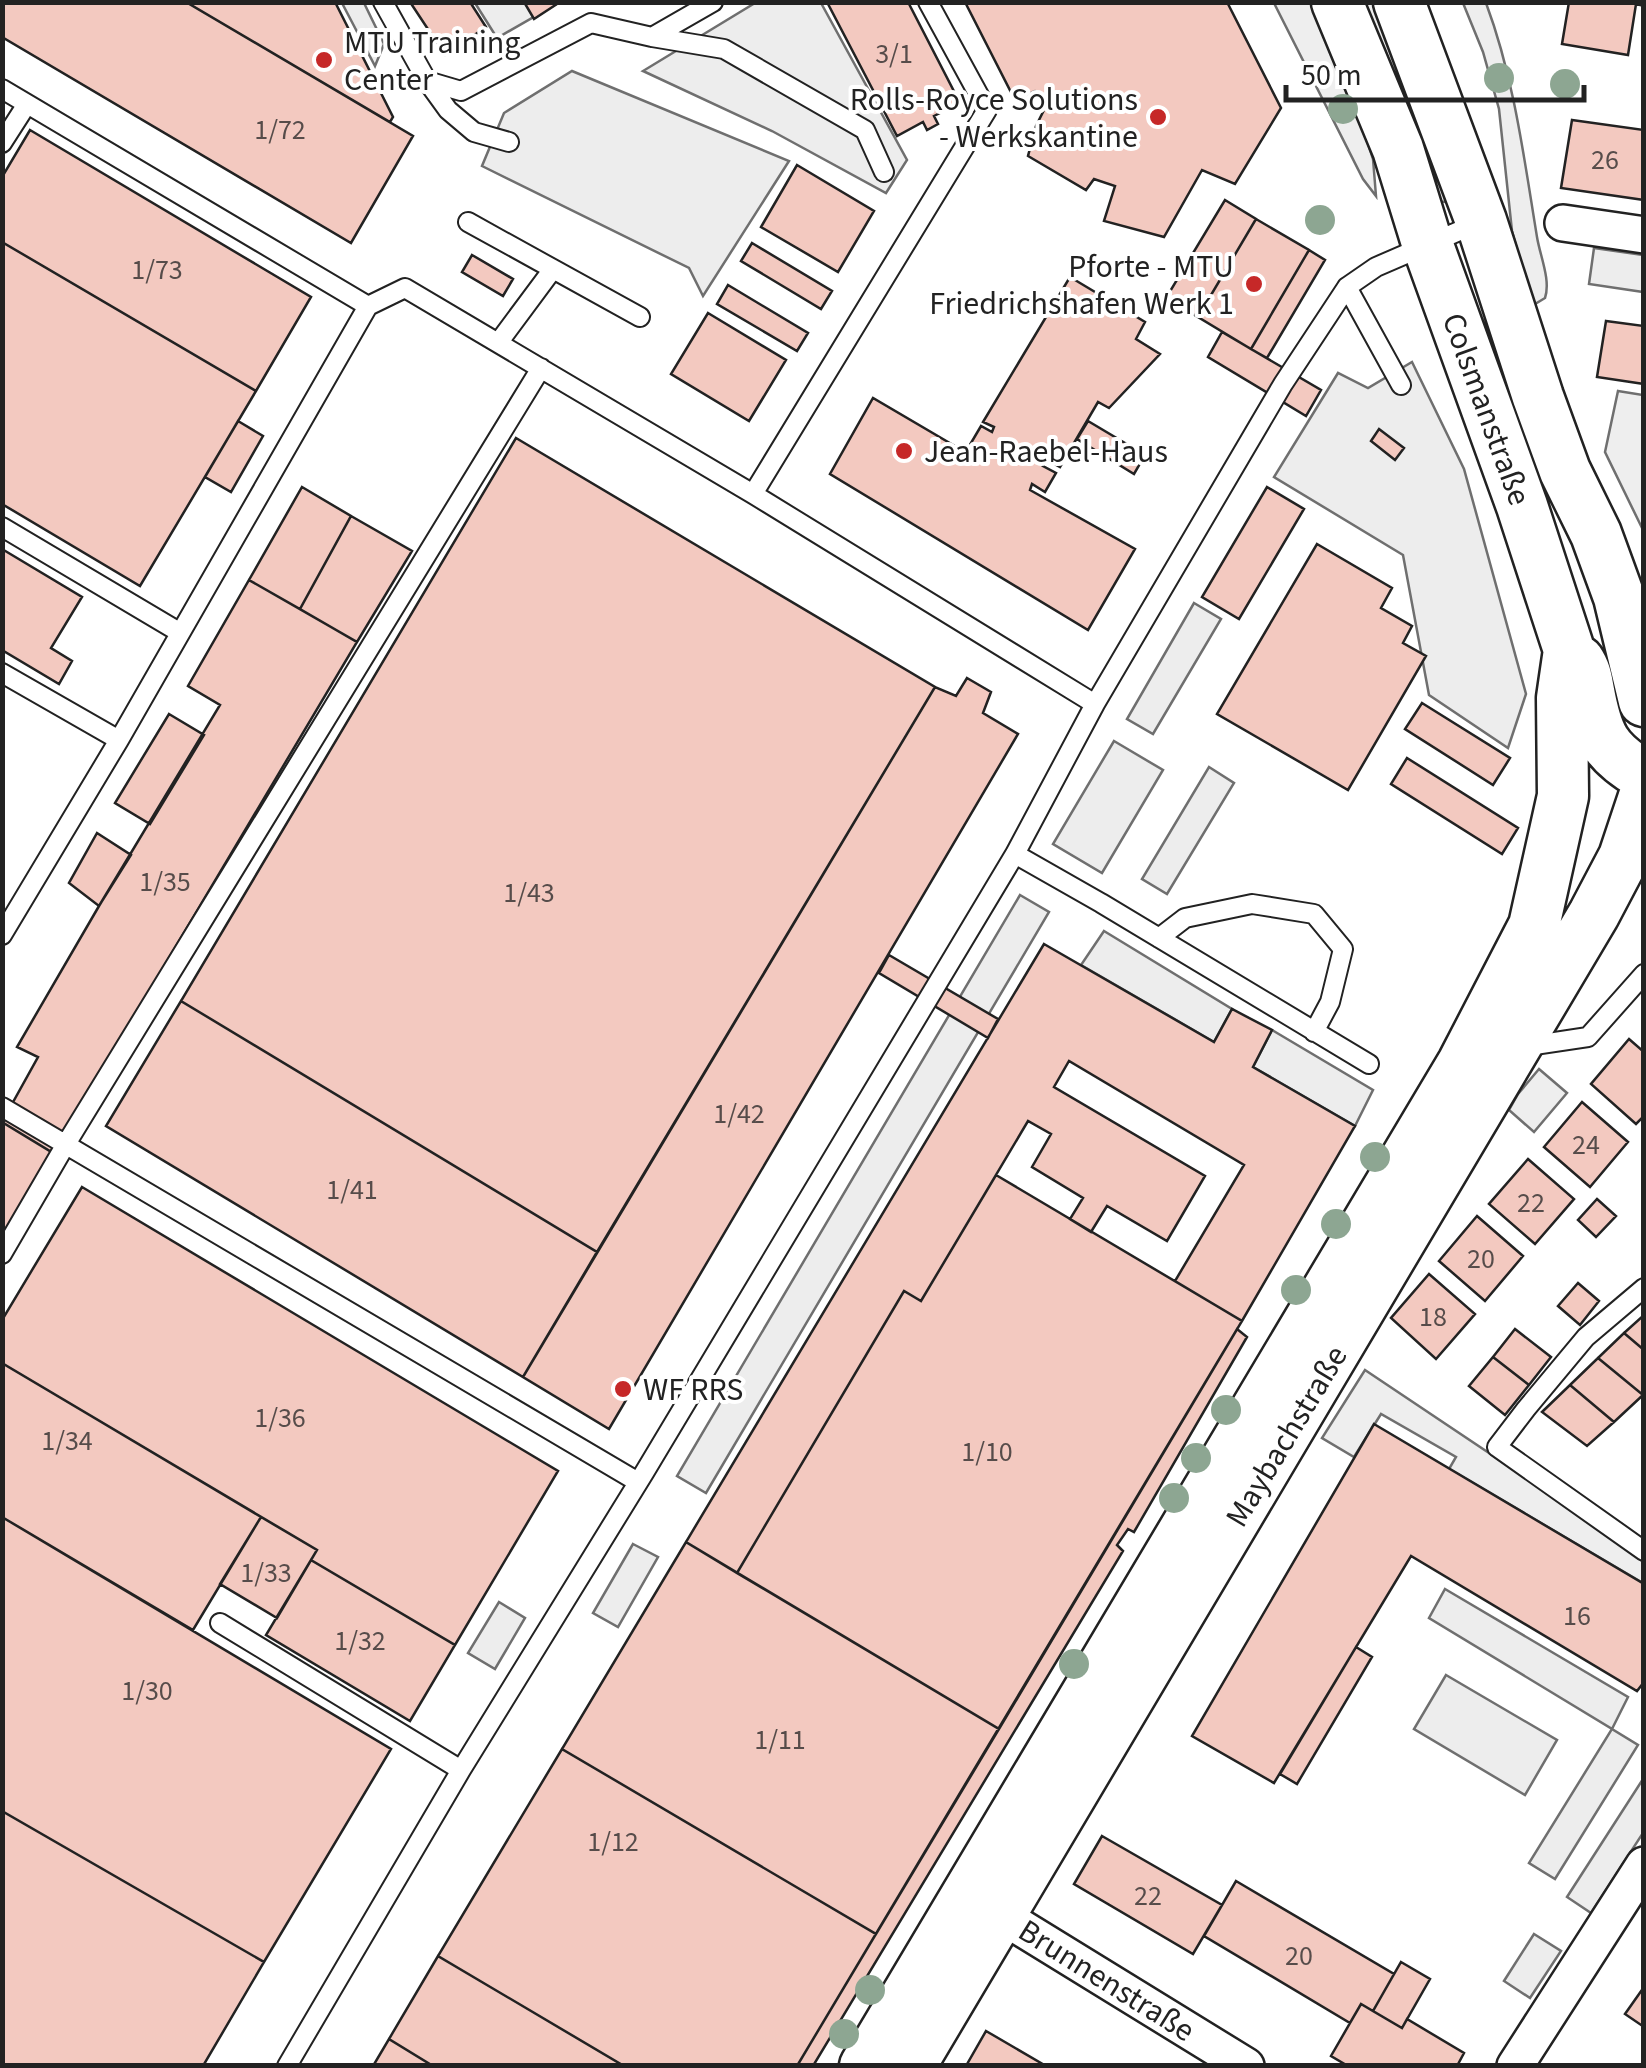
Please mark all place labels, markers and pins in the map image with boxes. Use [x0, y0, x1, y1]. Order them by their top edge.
place label: MTU Training Center [344, 20, 520, 103]
marker: MTU Training Center [313, 49, 335, 71]
place label: Rolls-Royce Solutions - Werkskantine [850, 77, 1138, 160]
marker: Rolls-Royce Solutions - Werkskantine [1147, 106, 1169, 128]
place label: Pforte - MTU Friedrichshafen Werk 1 [929, 244, 1234, 327]
marker: Pforte - MTU Friedrichshafen Werk 1 [1243, 273, 1265, 295]
place label: Jean-Raebel-Haus [924, 429, 1168, 475]
marker: Jean-Raebel-Haus [893, 440, 915, 462]
place label: WF RRS [643, 1367, 743, 1413]
marker: WF RRS [612, 1378, 634, 1400]

